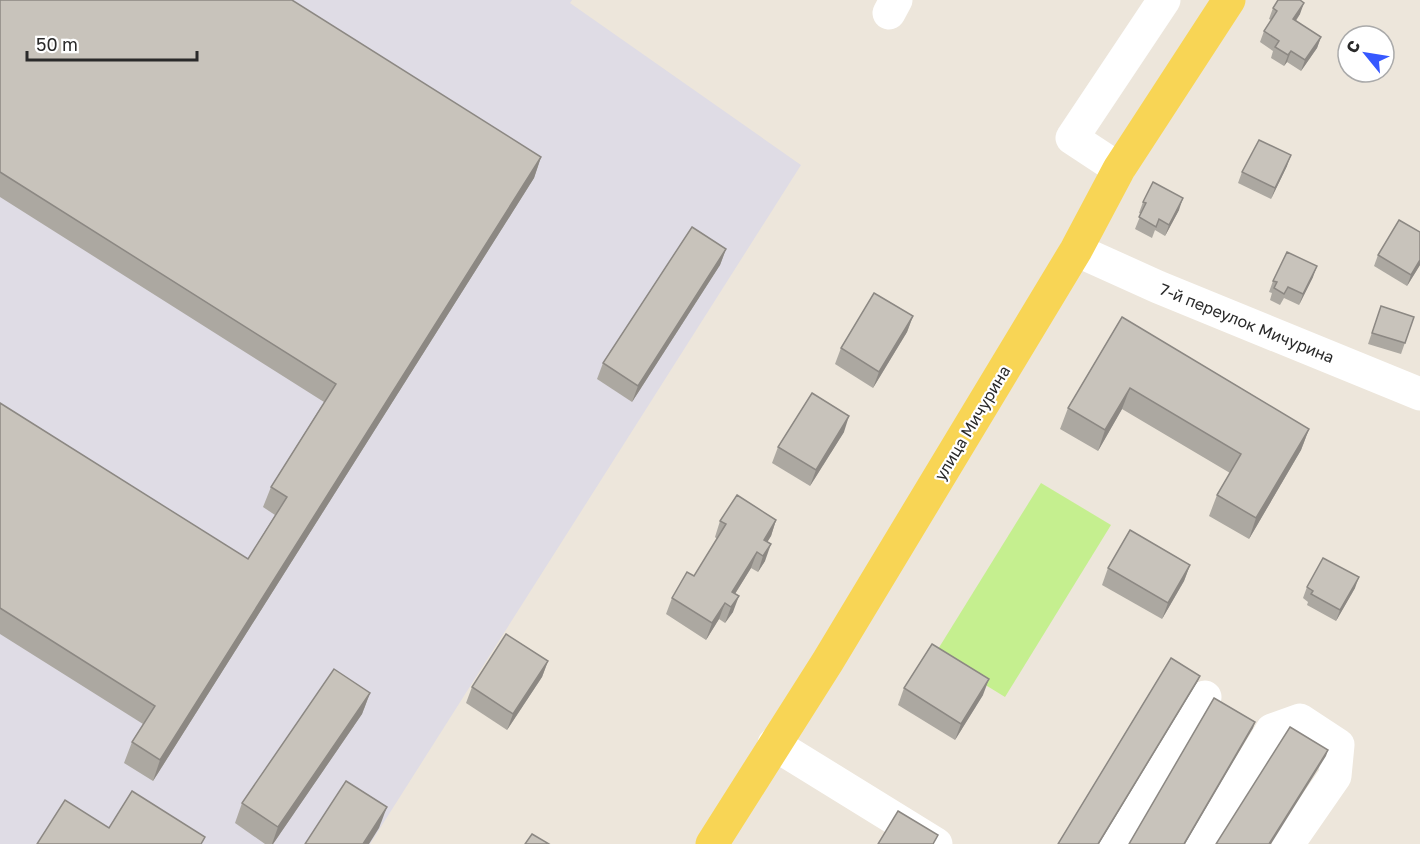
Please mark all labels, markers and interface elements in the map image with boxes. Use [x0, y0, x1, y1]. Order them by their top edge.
scale bar [27, 24, 196, 62]
north arrow [1336, 24, 1396, 84]
text: 50 m [36, 33, 78, 55]
text: С [1342, 37, 1365, 56]
street label: 7-й переулок Мичурина [1157, 279, 1337, 367]
street label: улица Мичурина [930, 362, 1014, 484]

